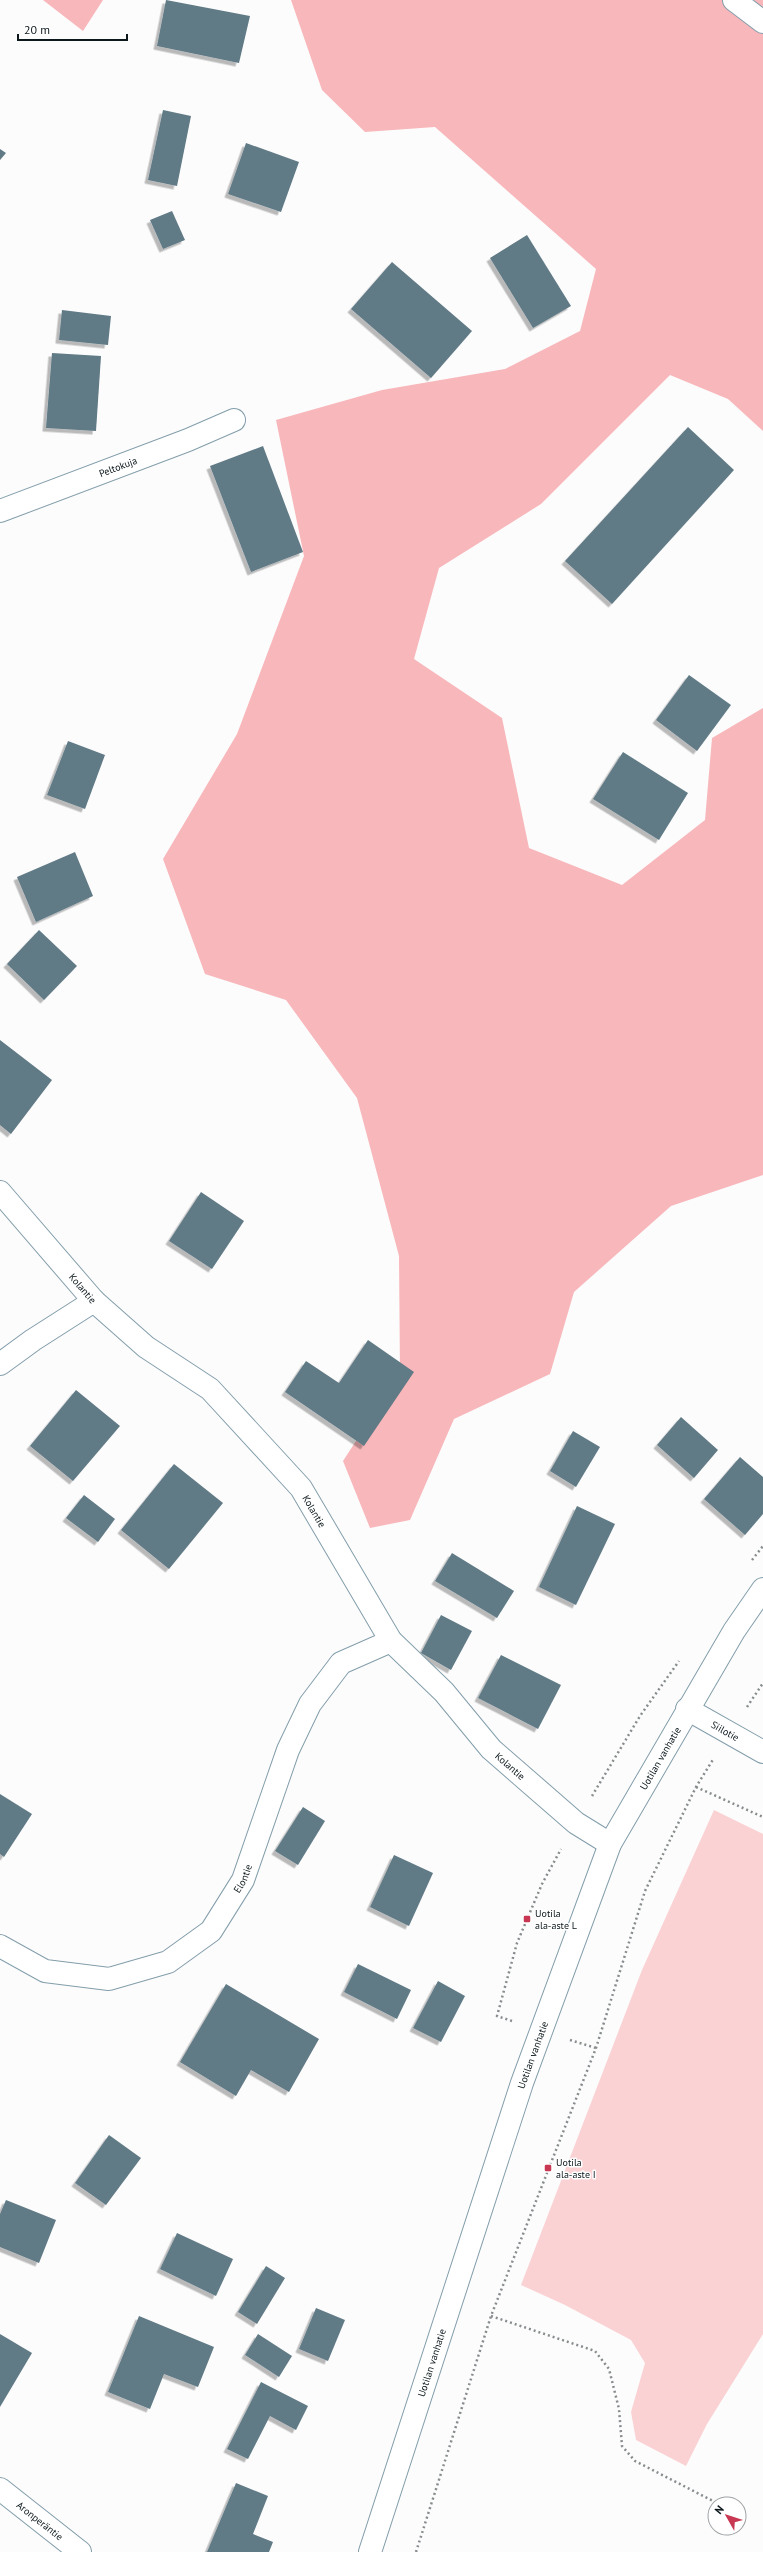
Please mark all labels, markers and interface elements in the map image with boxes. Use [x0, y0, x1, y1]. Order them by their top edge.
scale bar [18, 16, 127, 42]
text: 20 m [24, 22, 50, 37]
street label: Peltokuja [97, 454, 139, 480]
street label: Kolantie [66, 1271, 99, 1306]
street label: Kolantie [299, 1493, 329, 1530]
street label: Siilotie [709, 1718, 741, 1744]
street label: Uotilan vanhatie [637, 1725, 684, 1792]
street label: Kolantie [492, 1750, 528, 1783]
street label: Elontie [231, 1862, 255, 1895]
place label: Uotila ala-aste L [535, 1907, 577, 1932]
marker: Uotila ala-aste L [522, 1914, 532, 1924]
street label: Uotilan vanhatie [515, 2020, 551, 2090]
place label: Uotila ala-aste I [556, 2156, 596, 2181]
marker: Uotila ala-aste I [543, 2163, 553, 2173]
street label: Uotilan vanhatie [415, 2327, 449, 2399]
north arrow [707, 2496, 747, 2536]
street label: Aronperäntie [14, 2499, 66, 2543]
text: N [712, 2502, 727, 2517]

